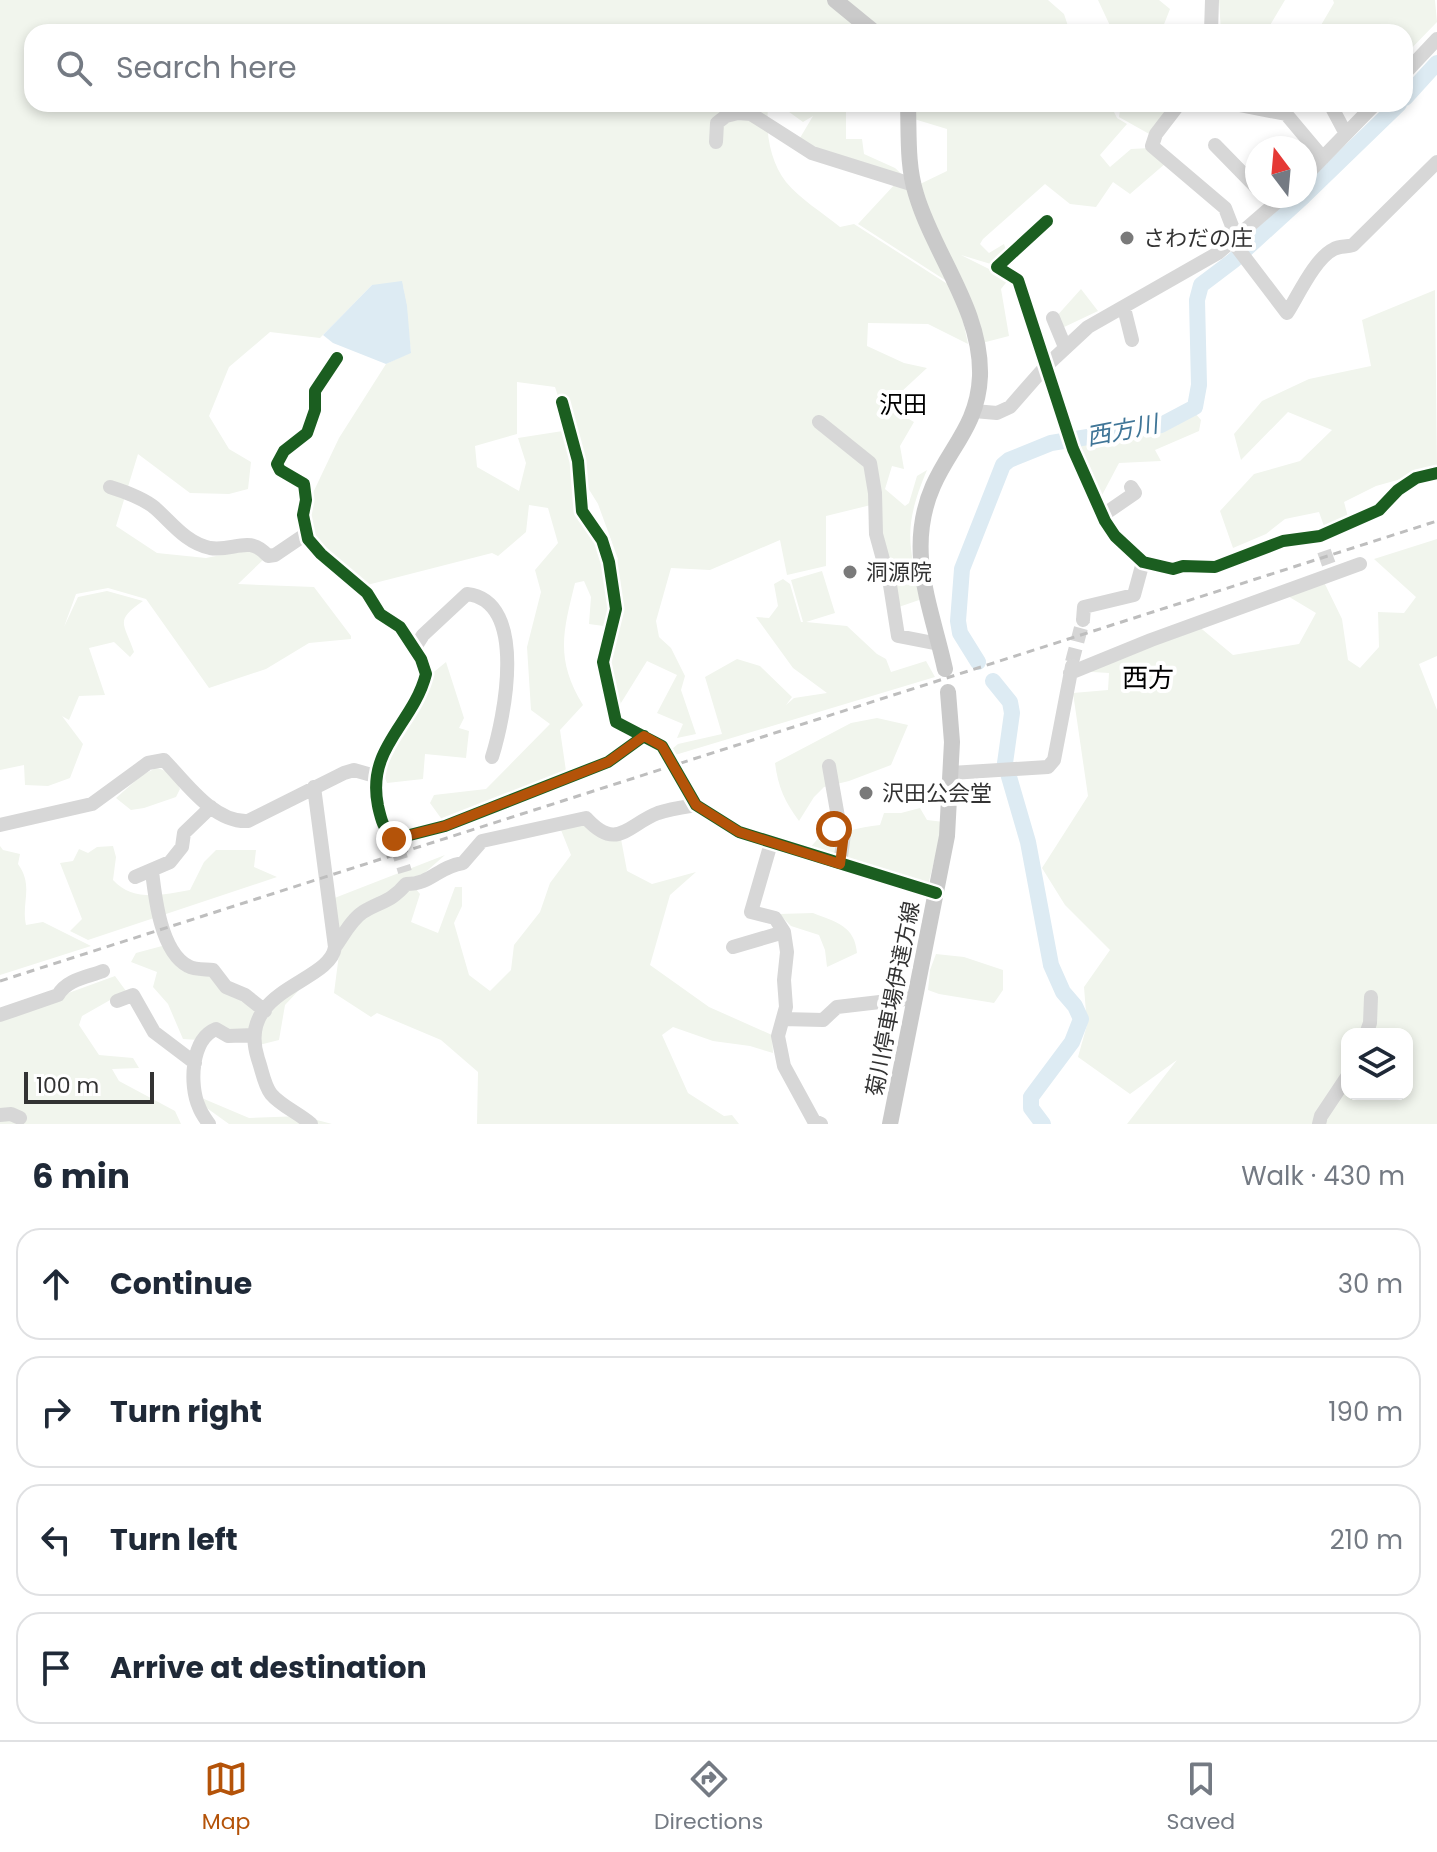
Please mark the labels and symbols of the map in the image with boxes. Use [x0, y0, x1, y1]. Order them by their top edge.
north arrow [1245, 136, 1317, 208]
place label: さわだの庄 [1143, 223, 1253, 254]
marker: さわだの庄 [1118, 229, 1136, 247]
district label: 沢田 [879, 388, 927, 421]
water label: 西方川 [1084, 406, 1163, 453]
place label: 洞源院 [866, 557, 932, 588]
marker: 洞源院 [841, 563, 859, 581]
district label: 西方 [1122, 660, 1174, 696]
place label: 沢田公会堂 [882, 778, 992, 809]
marker: 沢田公会堂 [857, 784, 875, 802]
route start [816, 811, 852, 847]
route end [376, 821, 412, 857]
street label: 菊川停車場伊達方線 [859, 899, 927, 1099]
scale bar [24, 1068, 154, 1104]

